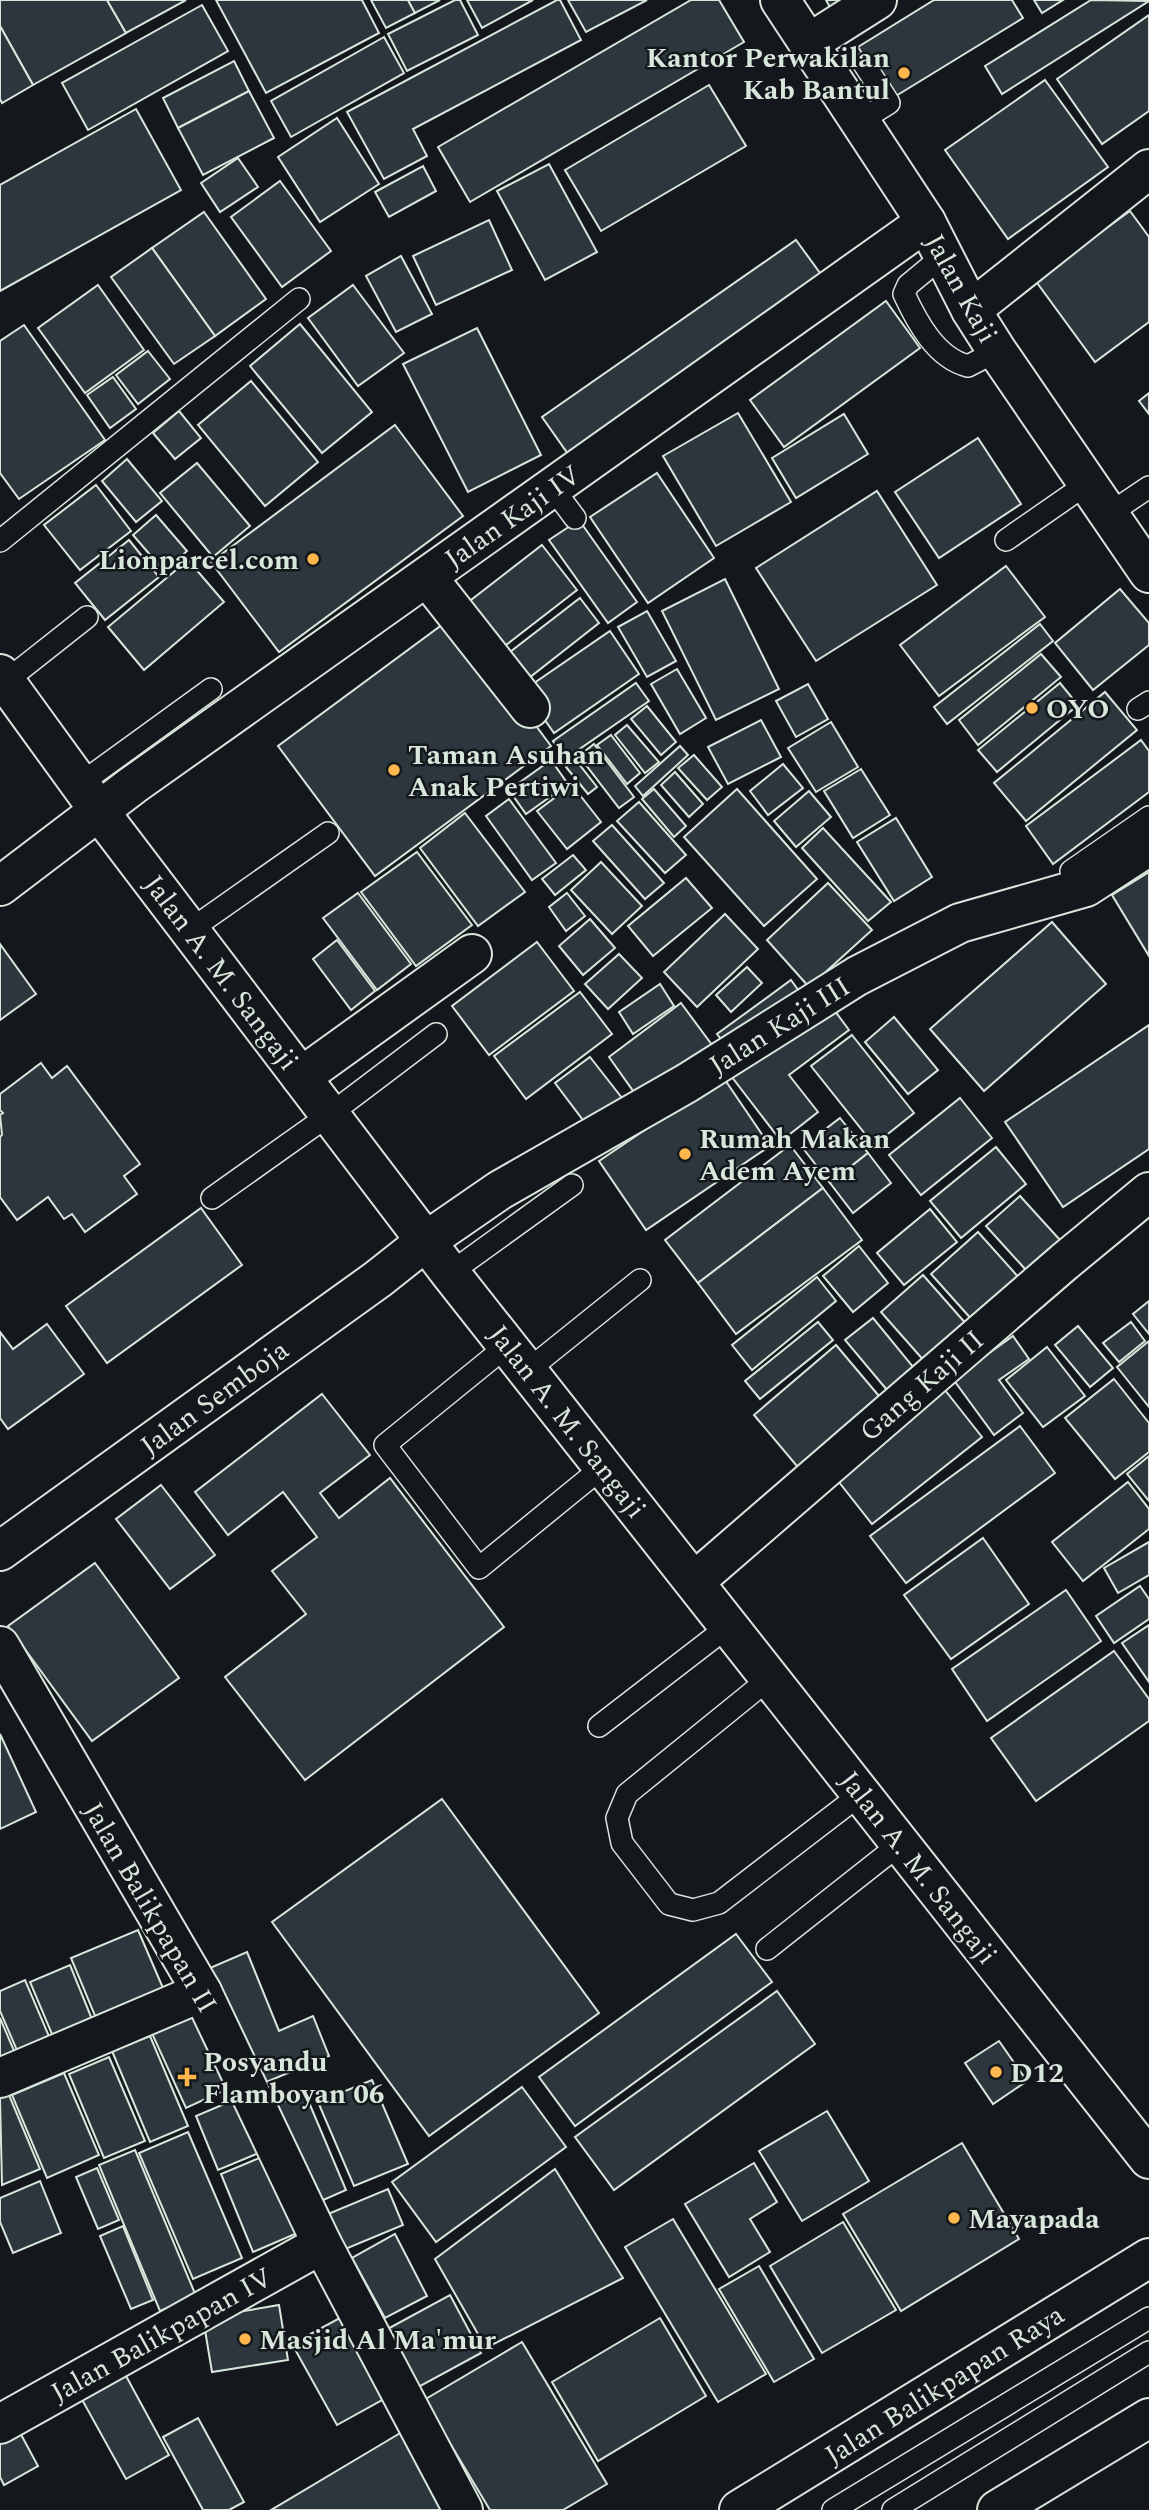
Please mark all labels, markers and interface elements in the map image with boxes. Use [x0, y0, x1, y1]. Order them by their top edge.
place label: Kantor Perwakilan Kab Bantul [646, 37, 890, 112]
marker: Kantor Perwakilan Kab Bantul [896, 65, 912, 81]
street label: Jalan Kaji [913, 226, 1009, 351]
street label: Jalan Kaji IV [436, 454, 590, 580]
place label: Lionparcel.com [98, 539, 299, 582]
marker: Lionparcel.com [305, 551, 321, 567]
place label: OYO [1046, 688, 1109, 731]
marker: OYO [1024, 700, 1040, 716]
place label: Taman Asuhan Anak Pertiwi [408, 734, 604, 809]
marker: Taman Asuhan Anak Pertiwi [386, 762, 402, 778]
street label: Jalan A. M. Sangaji [133, 866, 309, 1080]
street label: Jalan Kaji III [701, 966, 859, 1087]
place label: Rumah Makan Adem Ayem [699, 1118, 890, 1193]
marker: Rumah Makan Adem Ayem [677, 1146, 693, 1162]
street label: Jalan A. M. Sangaji [477, 1316, 656, 1528]
street label: Gang Kaji II [850, 1320, 994, 1453]
street label: Jalan Semboja [131, 1329, 299, 1467]
street label: Jalan A. M. Sangaji [828, 1762, 1007, 1974]
street label: Jalan Balikpapan II [72, 1794, 228, 2022]
place label: Posyandu Flamboyan 06 [203, 2041, 385, 2116]
place label: D12 [1010, 2052, 1064, 2095]
marker: D12 [988, 2064, 1004, 2080]
marker: Posyandu Flamboyan 06 [177, 2067, 197, 2087]
place label: Mayapada [968, 2198, 1100, 2241]
marker: Mayapada [946, 2210, 962, 2226]
street label: Jalan Balikpapan IV [43, 2256, 281, 2414]
street label: Jalan Balikpapan Raya [817, 2294, 1073, 2477]
place label: Masjid Al Ma'mur [259, 2319, 496, 2362]
marker: Masjid Al Ma'mur [237, 2331, 253, 2347]

